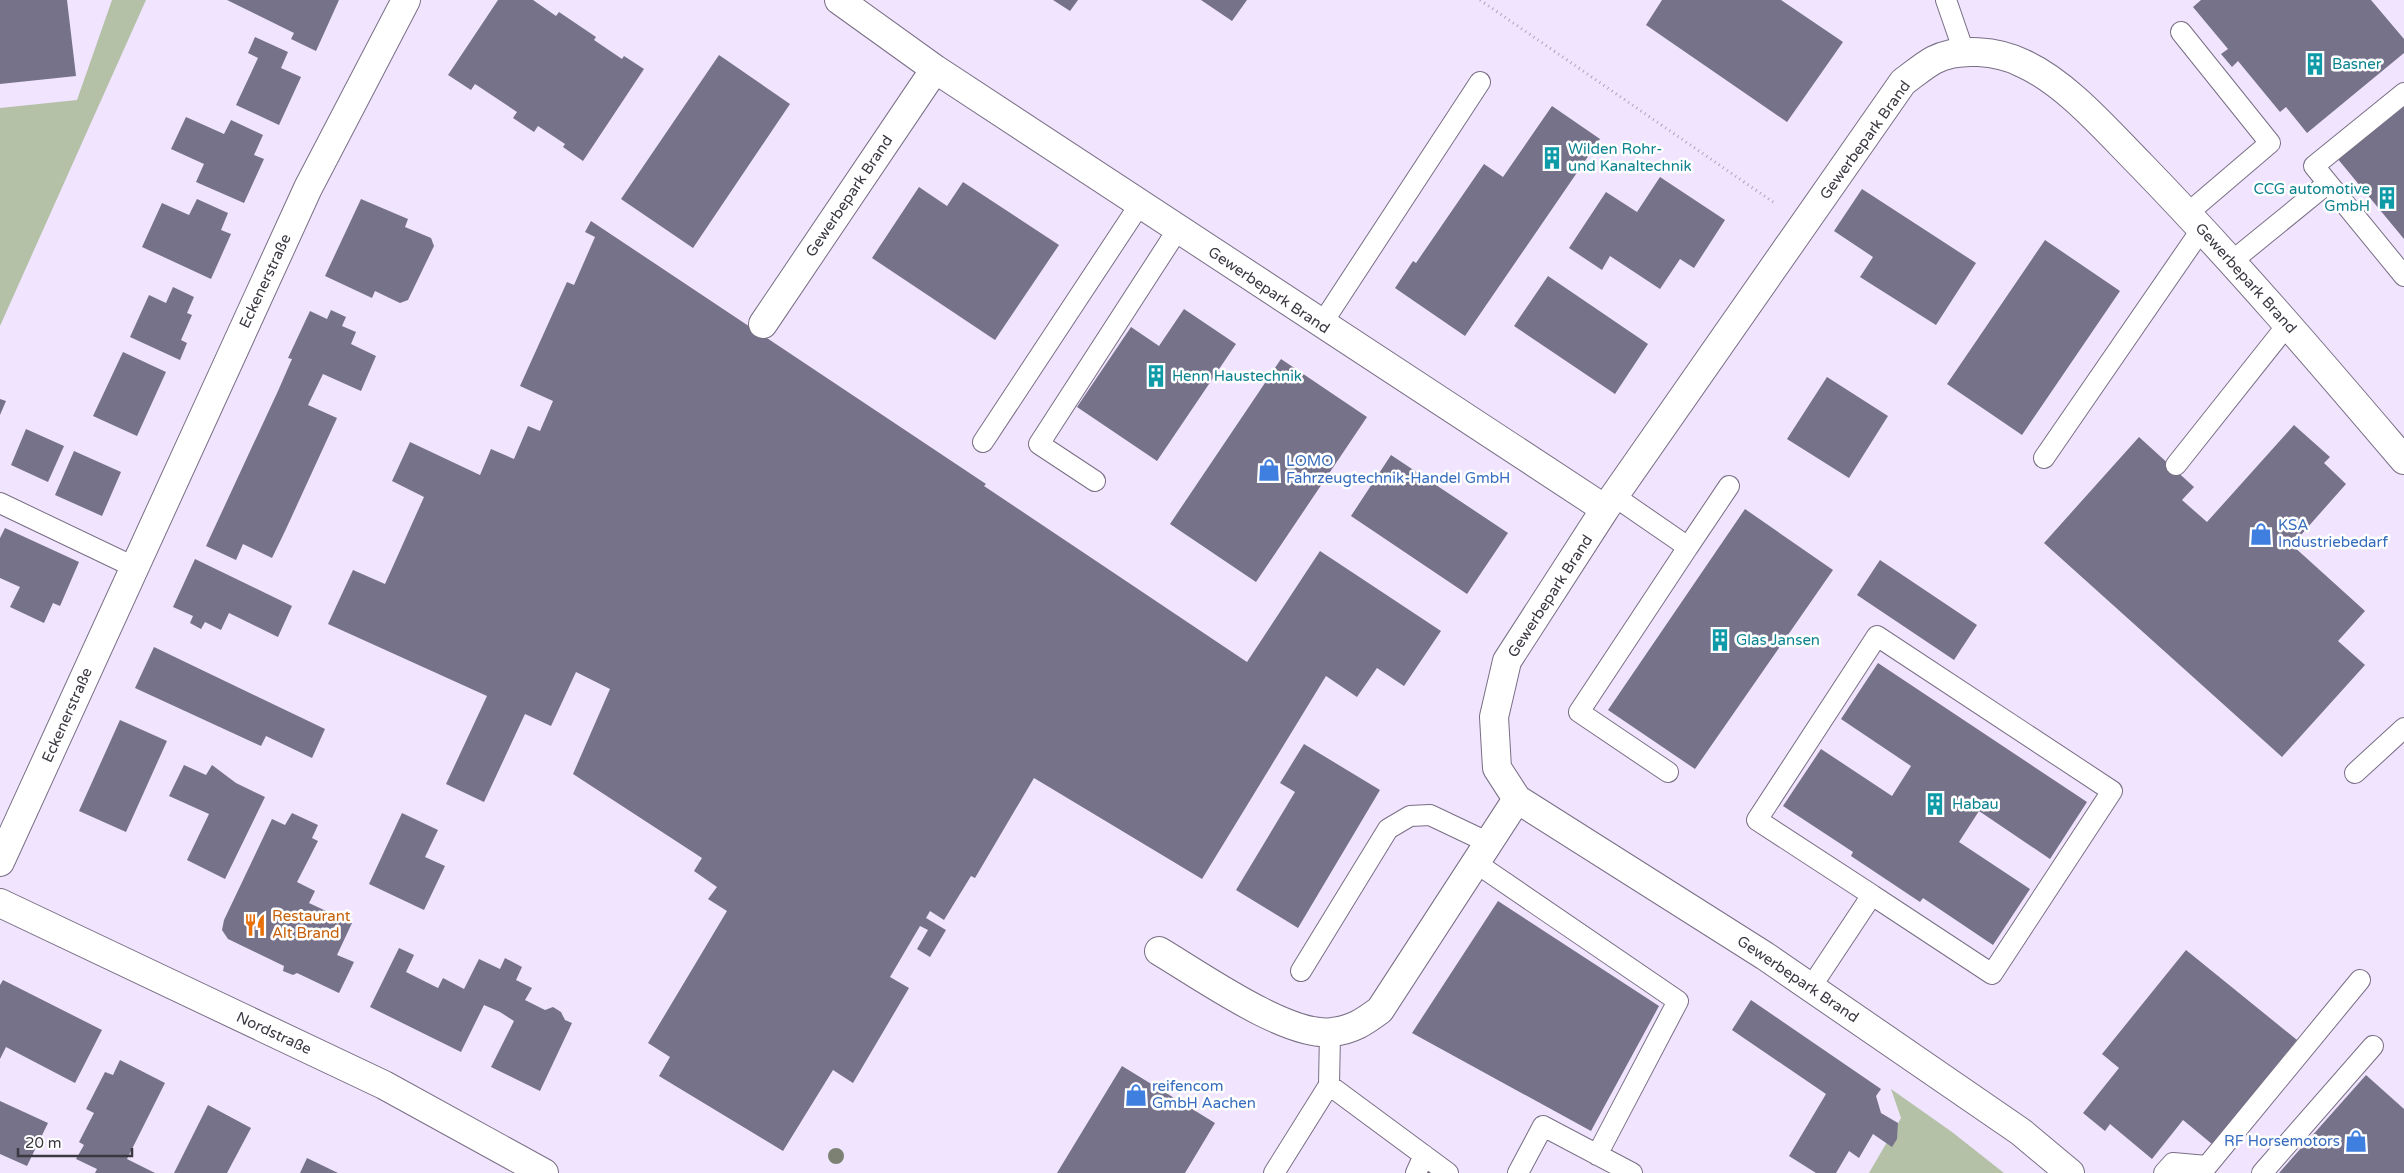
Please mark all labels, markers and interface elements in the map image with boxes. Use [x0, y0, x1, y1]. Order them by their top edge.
building icon: Basner [2302, 51, 2328, 77]
place label: Basner [2332, 55, 2382, 73]
street label: Gewerbepark Brand [1816, 77, 1914, 203]
street label: Gewerbepark Brand [802, 132, 896, 260]
place label: Wilden Rohr- und Kanaltechnik [1568, 140, 1692, 175]
building icon: Wilden Rohr- und Kanaltechnik [1539, 145, 1565, 171]
place label: CCG automotive GmbH [2254, 180, 2370, 215]
building icon: CCG automotive GmbH [2374, 185, 2400, 211]
street label: Gewerbepark Brand [2192, 219, 2300, 337]
street label: Eckenerstraße [235, 231, 295, 331]
street label: Gewerbepark Brand [1205, 243, 1333, 337]
building icon: Henn Haustechnik [1143, 363, 1169, 389]
place label: Henn Haustechnik [1172, 367, 1302, 385]
place label: LOMO Fahrzeugtechnik-Handel GmbH [1286, 452, 1510, 487]
shop icon: LOMO Fahrzeugtechnik-Handel GmbH [1256, 457, 1282, 483]
place label: KSA Industriebedarf [2278, 516, 2388, 551]
shop icon: KSA Industriebedarf [2248, 521, 2274, 547]
street label: Gewerbepark Brand [1504, 531, 1596, 661]
building icon: Glas Jansen [1707, 627, 1733, 653]
place label: Glas Jansen [1736, 631, 1820, 649]
street label: Eckenerstraße [38, 665, 96, 765]
building icon: Habau [1922, 791, 1948, 817]
place label: Habau [1952, 795, 1999, 813]
place label: Restaurant Alt Brand [272, 907, 351, 942]
restaurant icon: Restaurant Alt Brand [242, 912, 268, 938]
street label: Gewerbepark Brand [1734, 932, 1862, 1026]
street label: Nordstraße [234, 1008, 314, 1058]
place label: reifencom GmbH Aachen [1152, 1077, 1256, 1112]
shop icon: reifencom GmbH Aachen [1123, 1082, 1149, 1108]
scale bar [18, 1126, 131, 1158]
shop icon: RF Horsemotors [2343, 1128, 2369, 1154]
place label: RF Horsemotors [2224, 1132, 2340, 1150]
text: 20 m [25, 1134, 62, 1152]

